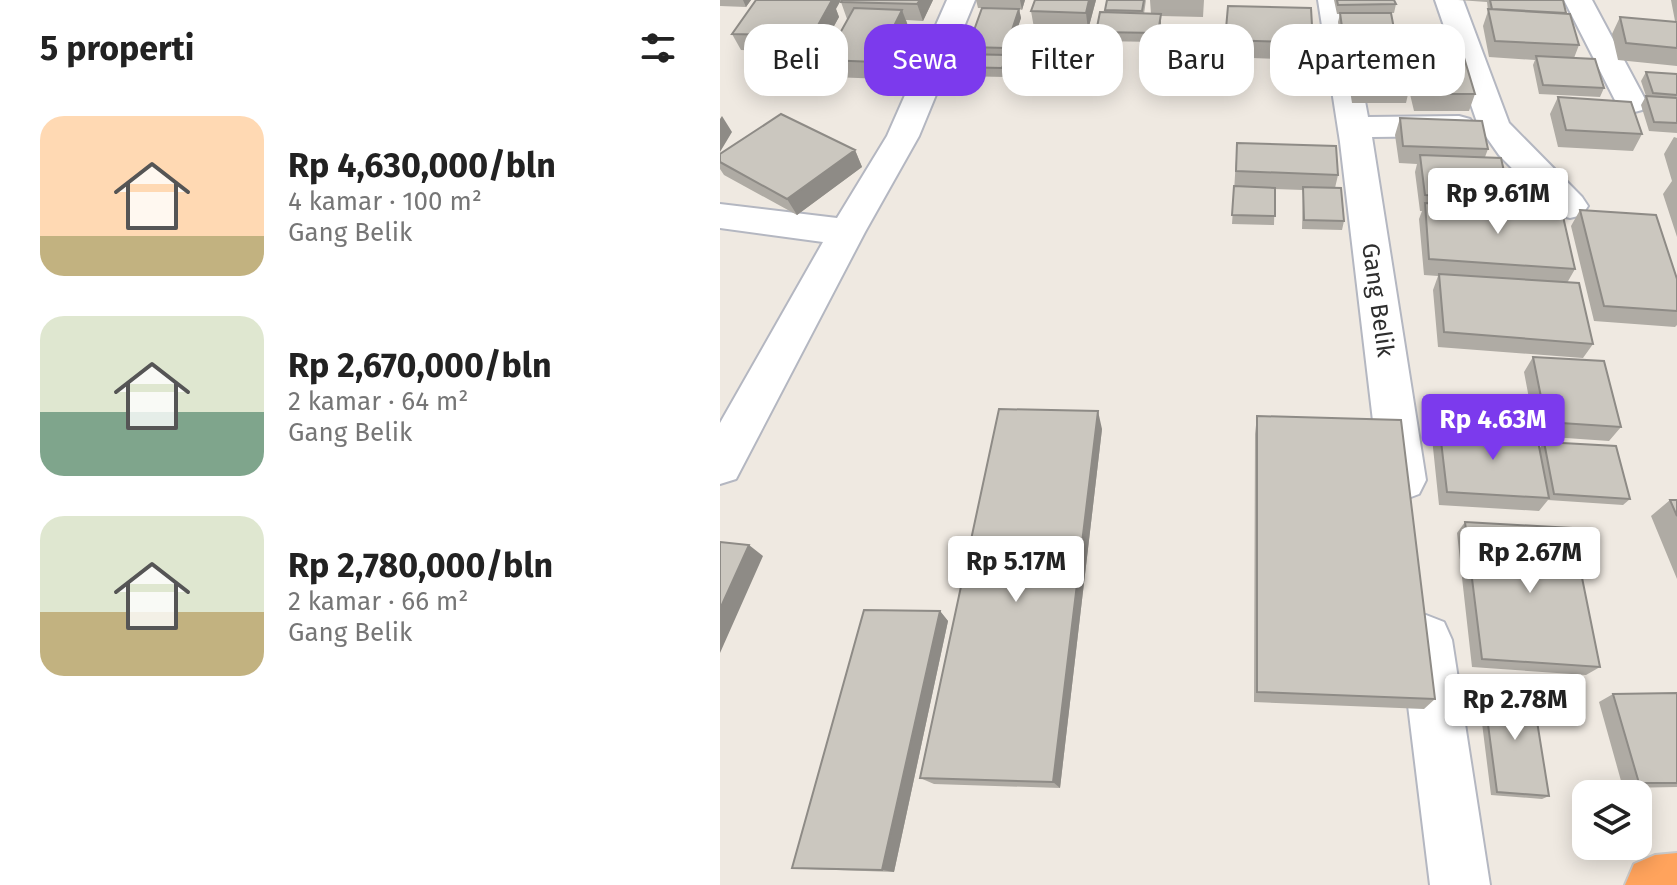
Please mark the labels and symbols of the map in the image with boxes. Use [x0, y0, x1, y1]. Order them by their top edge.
pin: Rp 9.61M [1415, 168, 1581, 236]
street label: Gang Belik [1356, 241, 1400, 360]
pin: Rp 4.63M [1410, 394, 1576, 462]
pin: Rp 2.67M [1447, 527, 1613, 595]
pin: Rp 5.17M [933, 536, 1099, 604]
pin: Rp 2.78M [1432, 674, 1598, 742]

